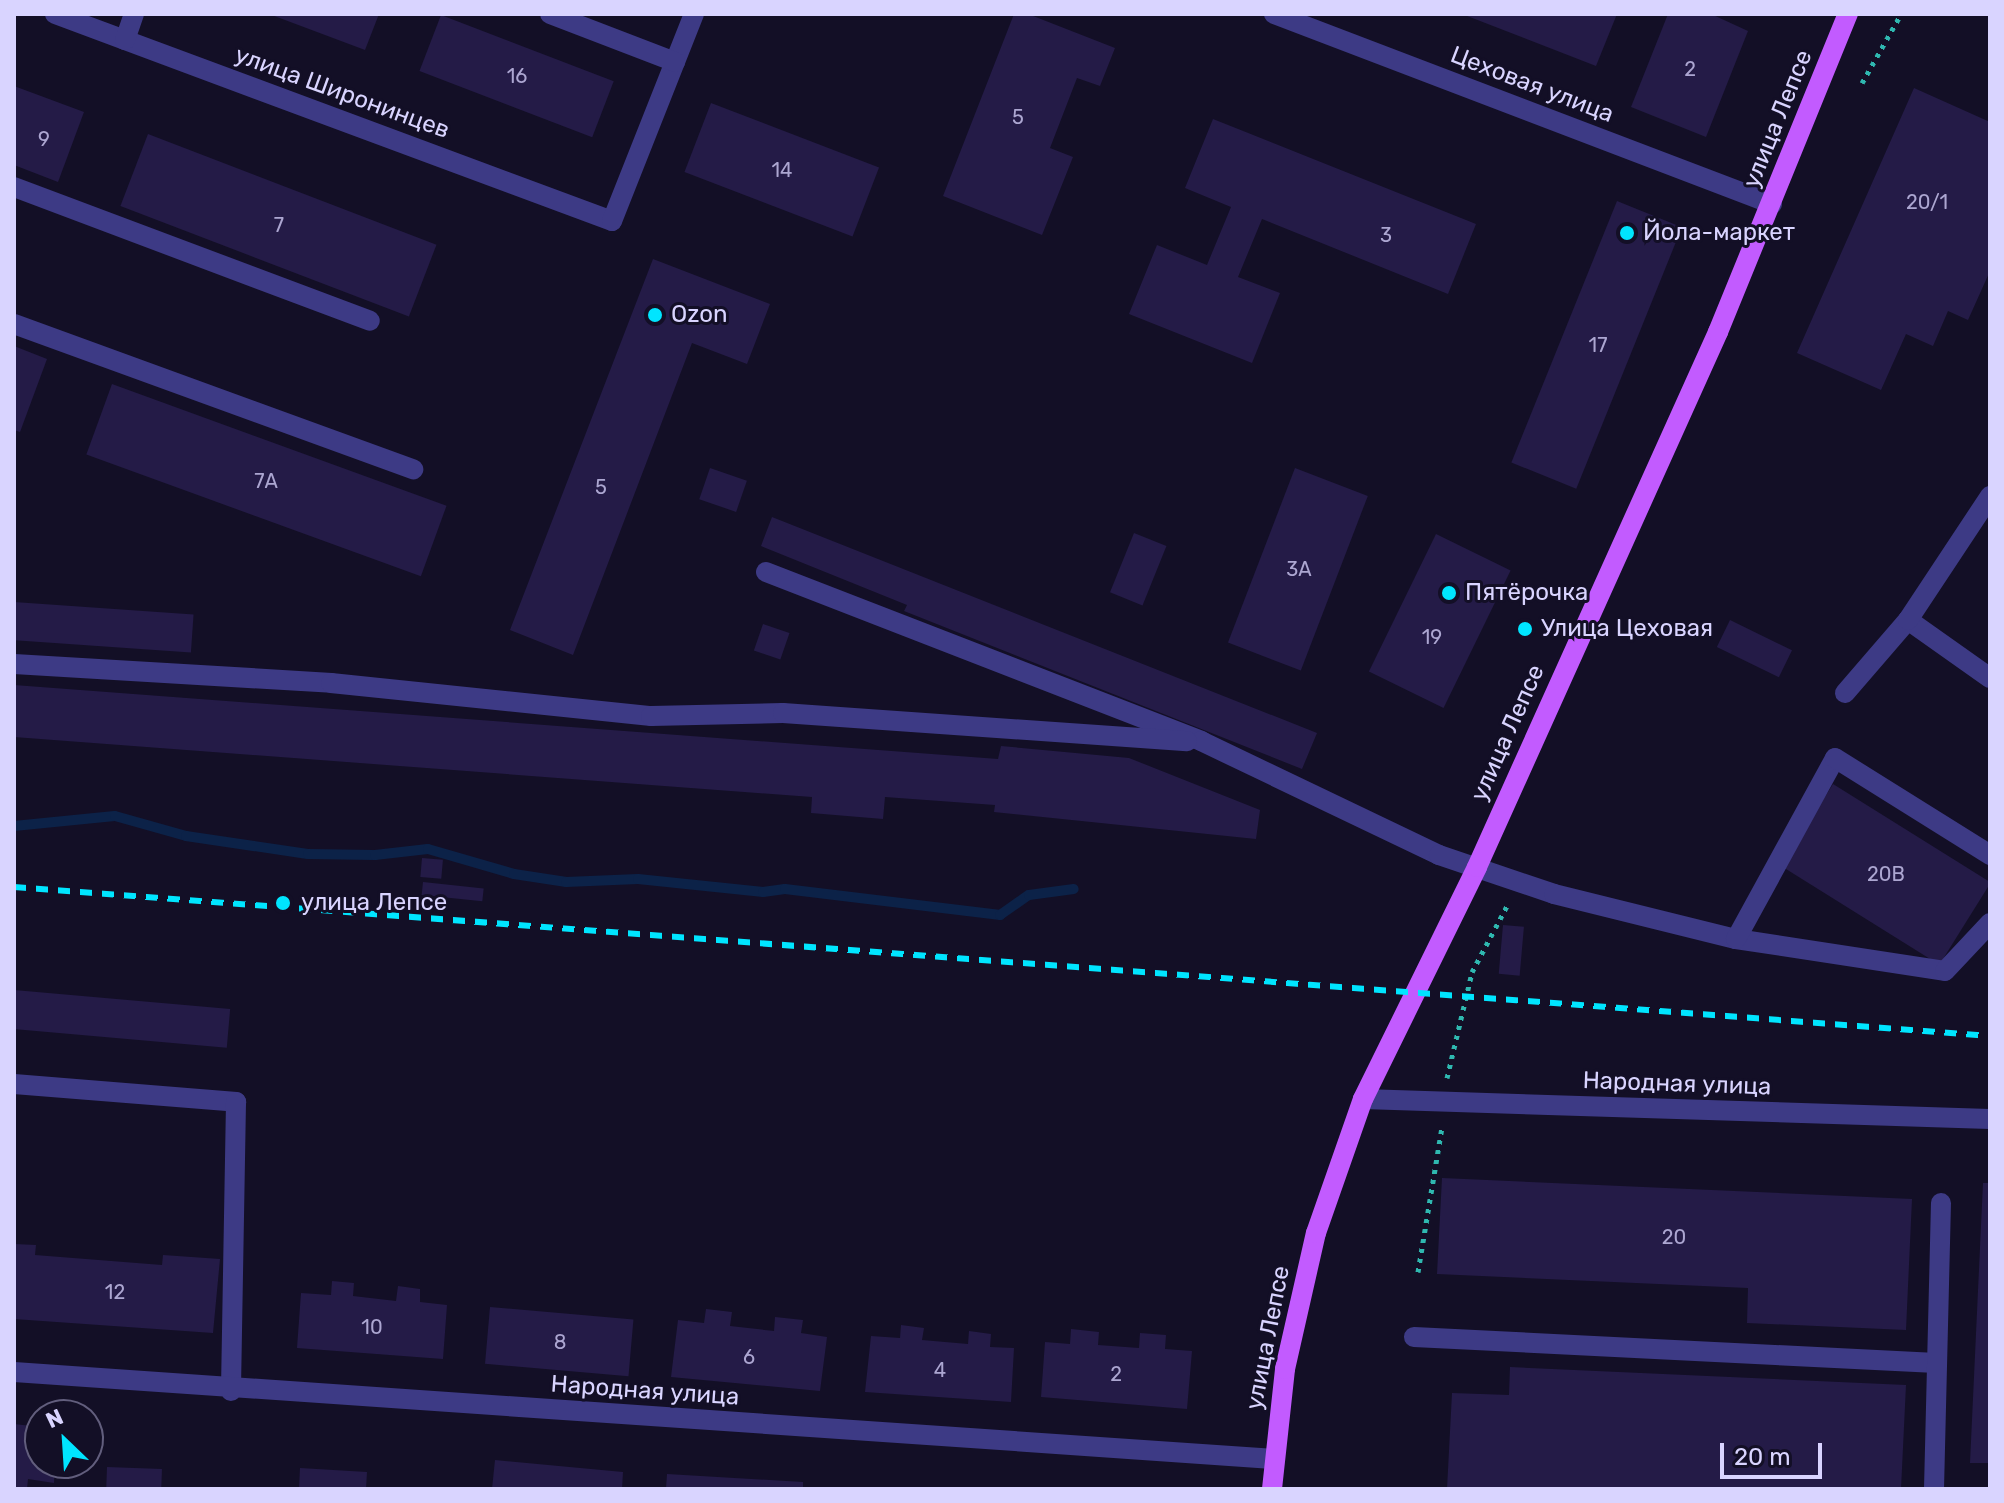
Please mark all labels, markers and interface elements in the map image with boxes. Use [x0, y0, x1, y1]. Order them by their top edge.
street label: улица Широнинцев [231, 41, 453, 145]
street label: Цеховая улица [1446, 41, 1618, 129]
street label: улица Лепсе [1737, 46, 1819, 192]
house number: 2 [1684, 57, 1696, 81]
house number: 16 [507, 64, 527, 88]
house number: 5 [1012, 105, 1024, 129]
house number: 9 [38, 127, 50, 151]
house number: 14 [772, 158, 792, 182]
house number: 20/1 [1906, 190, 1948, 214]
house number: 7 [274, 213, 284, 237]
place label: Йола-маркет [1643, 219, 1795, 247]
house number: 3 [1380, 223, 1392, 247]
marker: Йола-маркет [1618, 224, 1636, 242]
place label: Ozon [671, 301, 728, 329]
marker: Ozon [646, 306, 664, 324]
house number: 17 [1589, 333, 1607, 357]
house number: 7А [254, 469, 278, 493]
house number: 5 [595, 475, 607, 499]
house number: 3А [1286, 557, 1312, 581]
place label: Пятёрочка [1465, 579, 1588, 607]
marker: Пятёрочка [1440, 584, 1458, 602]
place label: Улица Цеховая [1541, 615, 1713, 643]
marker: Улица Цеховая [1516, 620, 1534, 638]
house number: 19 [1422, 625, 1442, 649]
street label: улица Лепсе [1465, 660, 1551, 806]
house number: 20В [1867, 862, 1905, 886]
place label: улица Лепсе [301, 889, 447, 917]
marker: улица Лепсе [272, 892, 294, 914]
street label: Народная улица [1582, 1066, 1772, 1102]
house number: 20 [1662, 1225, 1686, 1249]
street label: улица Лепсе [1240, 1264, 1296, 1412]
house number: 12 [105, 1280, 125, 1304]
house number: 10 [361, 1315, 383, 1339]
house number: 8 [554, 1330, 566, 1354]
house number: 6 [743, 1345, 755, 1369]
house number: 4 [934, 1358, 946, 1382]
house number: 2 [1110, 1362, 1122, 1386]
street label: Народная улица [550, 1370, 740, 1412]
north arrow [24, 1399, 104, 1479]
text: N [42, 1403, 67, 1434]
scale bar [1724, 1427, 1826, 1477]
text: 20 m [1734, 1443, 1791, 1471]

